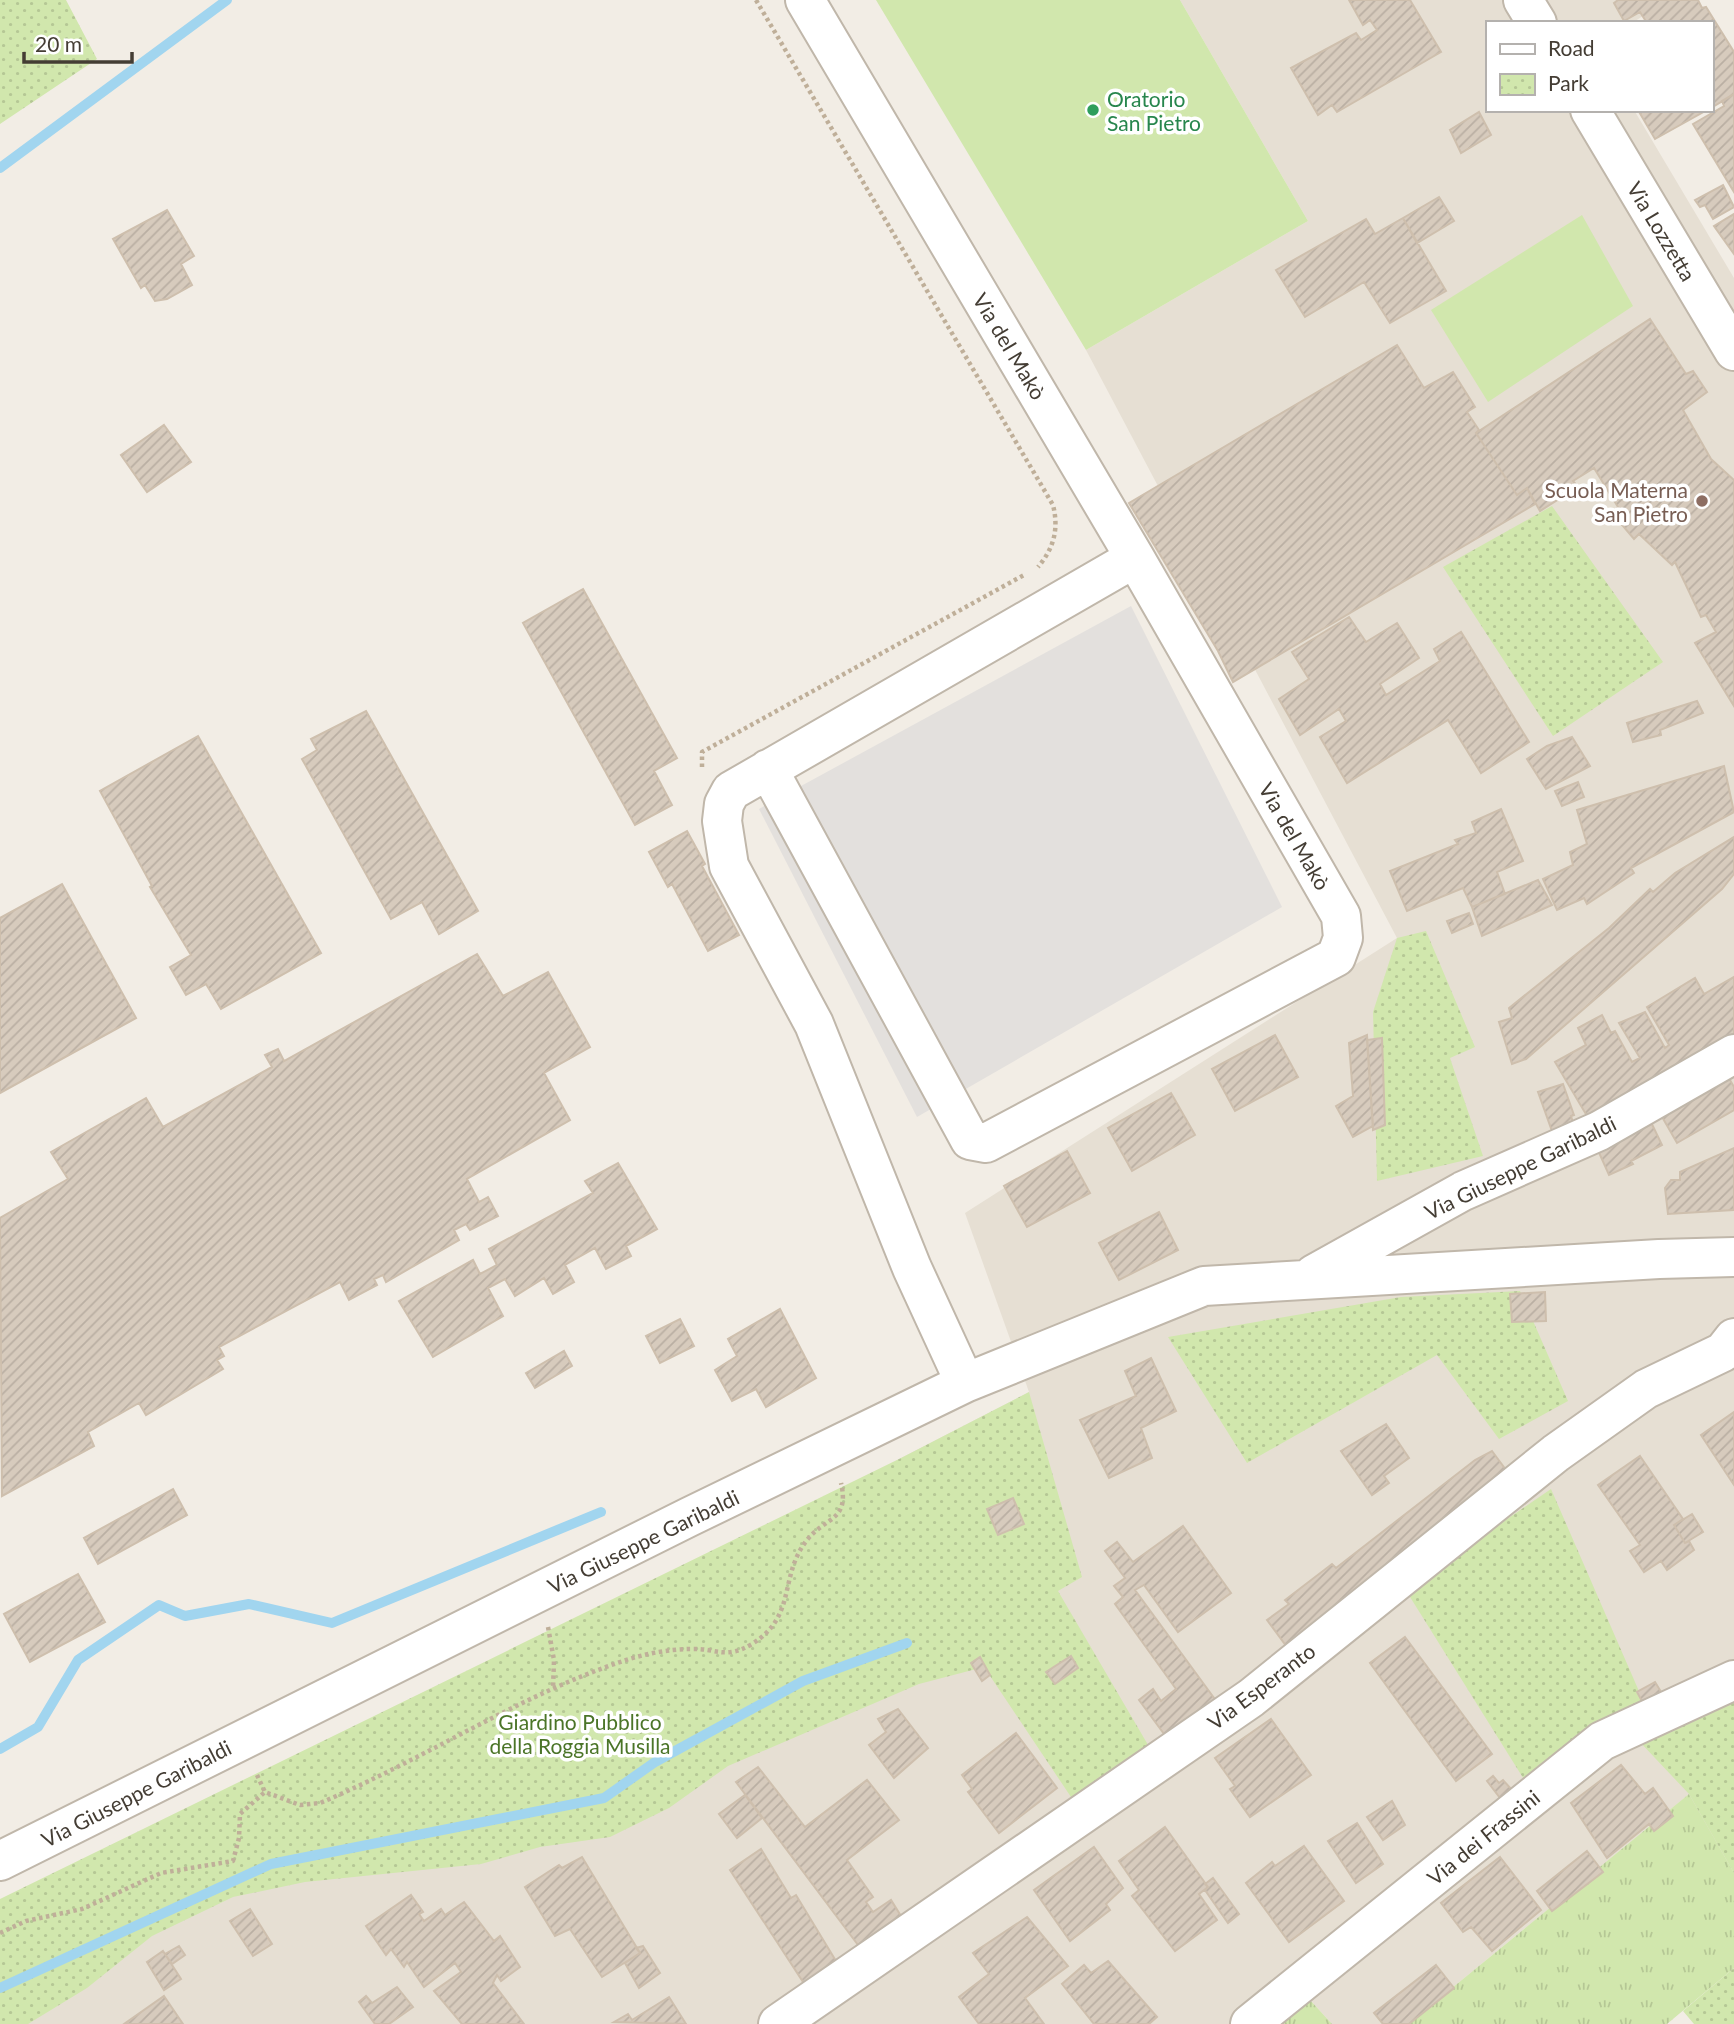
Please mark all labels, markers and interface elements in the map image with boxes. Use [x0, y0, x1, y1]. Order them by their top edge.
scale bar [24, 21, 133, 65]
legend [1486, 21, 1713, 112]
text: 20 m [35, 31, 82, 56]
text: Road [1548, 35, 1595, 60]
text: Park [1548, 70, 1589, 95]
place label: Oratorio San Pietro [1107, 86, 1201, 135]
marker: Oratorio San Pietro [1085, 102, 1101, 118]
street label: Via Lozzetta [1623, 177, 1701, 285]
street label: Via del Makò [968, 288, 1052, 404]
place label: Scuola Materna San Pietro [1544, 477, 1688, 526]
marker: Scuola Materna San Pietro [1694, 493, 1710, 509]
street label: Via del Makò [1254, 778, 1336, 894]
street label: Via Giuseppe Garibaldi [1420, 1110, 1620, 1224]
street label: Via Giuseppe Garibaldi [543, 1484, 743, 1598]
street label: Via Esperanto [1202, 1637, 1320, 1734]
park label: Giardino Pubblico della Roggia Musilla [489, 1709, 671, 1758]
street label: Via Giuseppe Garibaldi [37, 1734, 235, 1852]
street label: Via dei Frassini [1422, 1784, 1544, 1890]

